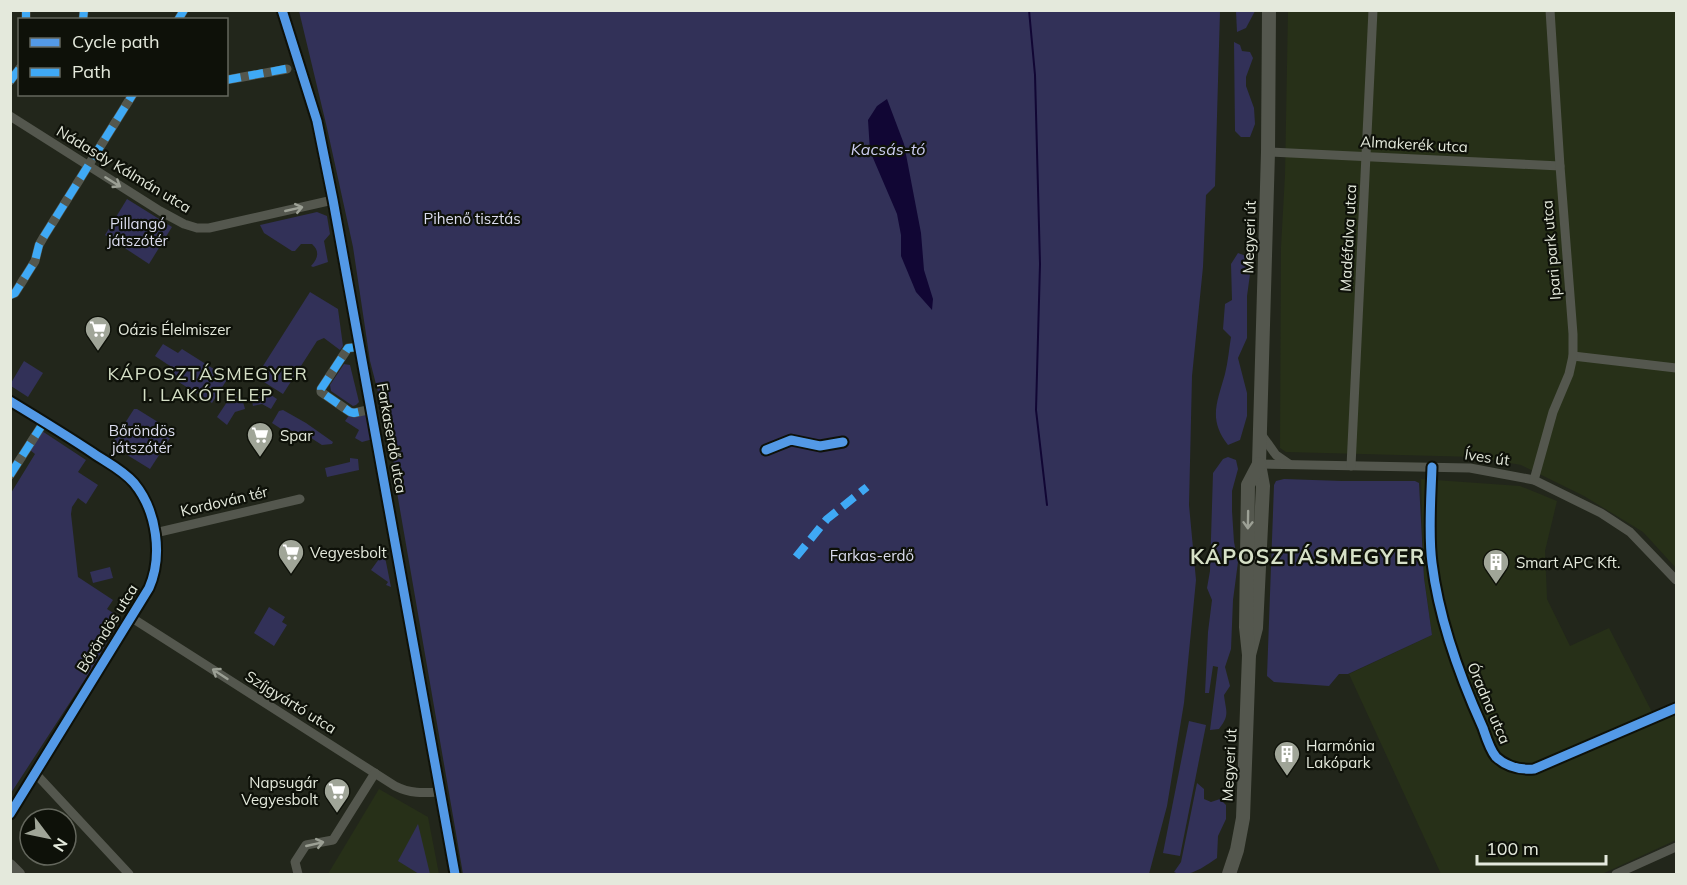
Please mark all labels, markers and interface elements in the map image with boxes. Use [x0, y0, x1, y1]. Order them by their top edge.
legend [18, 18, 228, 96]
text: Cycle path [72, 30, 159, 53]
text: Path [72, 60, 111, 83]
street label: Nádasdy Kálmán utca [53, 121, 195, 217]
street label: Almakerék utca [1360, 132, 1468, 156]
water label: Kacsás-tó [851, 139, 925, 159]
one-way arrow [104, 176, 121, 188]
street label: Madéfalva utca [1336, 184, 1360, 292]
street label: Ipari park utca [1537, 199, 1565, 301]
street label: Megyeri út [1238, 200, 1260, 274]
one-way arrow [284, 202, 303, 214]
park label: Pihenő tisztás [423, 209, 521, 228]
park label: Pillangó játszótér [107, 214, 169, 250]
supermarket icon: Oázis Élelmiszer [83, 314, 113, 352]
place label: Oázis Élelmiszer [118, 320, 231, 339]
district label: KÁPOSZTÁSMEGYER I. LAKÓTELEP [108, 362, 308, 406]
street label: Farkaserdő utca [373, 381, 411, 495]
supermarket icon: Spar [245, 420, 275, 458]
park label: Bőröndös játszótér [109, 421, 175, 457]
place label: Spar [280, 426, 313, 445]
street label: Íves út [1463, 444, 1511, 470]
street label: Kordován tér [178, 482, 270, 520]
one-way arrow [1242, 509, 1254, 529]
supermarket icon: Vegyesbolt [276, 537, 306, 575]
place label: Vegyesbolt [310, 543, 387, 562]
district label: KÁPOSZTÁSMEGYER [1190, 543, 1426, 569]
park label: Farkas-erdő [830, 546, 914, 565]
building icon: Smart APC Kft. [1481, 547, 1511, 585]
place label: Smart APC Kft. [1516, 553, 1620, 572]
street label: Bőröndös utca [72, 580, 142, 676]
street label: Óradna utca [1463, 659, 1515, 747]
street label: Szíjgyártó utca [242, 666, 340, 738]
one-way arrow [211, 668, 228, 681]
street label: Megyeri út [1218, 728, 1240, 802]
place label: Harmónia Lakópark [1306, 736, 1375, 772]
building icon: Harmónia Lakópark [1272, 739, 1302, 777]
place label: Napsugár Vegyesbolt [241, 773, 319, 809]
supermarket icon: Napsugár Vegyesbolt [322, 776, 352, 814]
north arrow [18, 807, 78, 867]
scale bar [1477, 828, 1606, 866]
text: N [49, 835, 72, 855]
one-way arrow [305, 837, 324, 849]
text: 100 m [1486, 837, 1539, 860]

